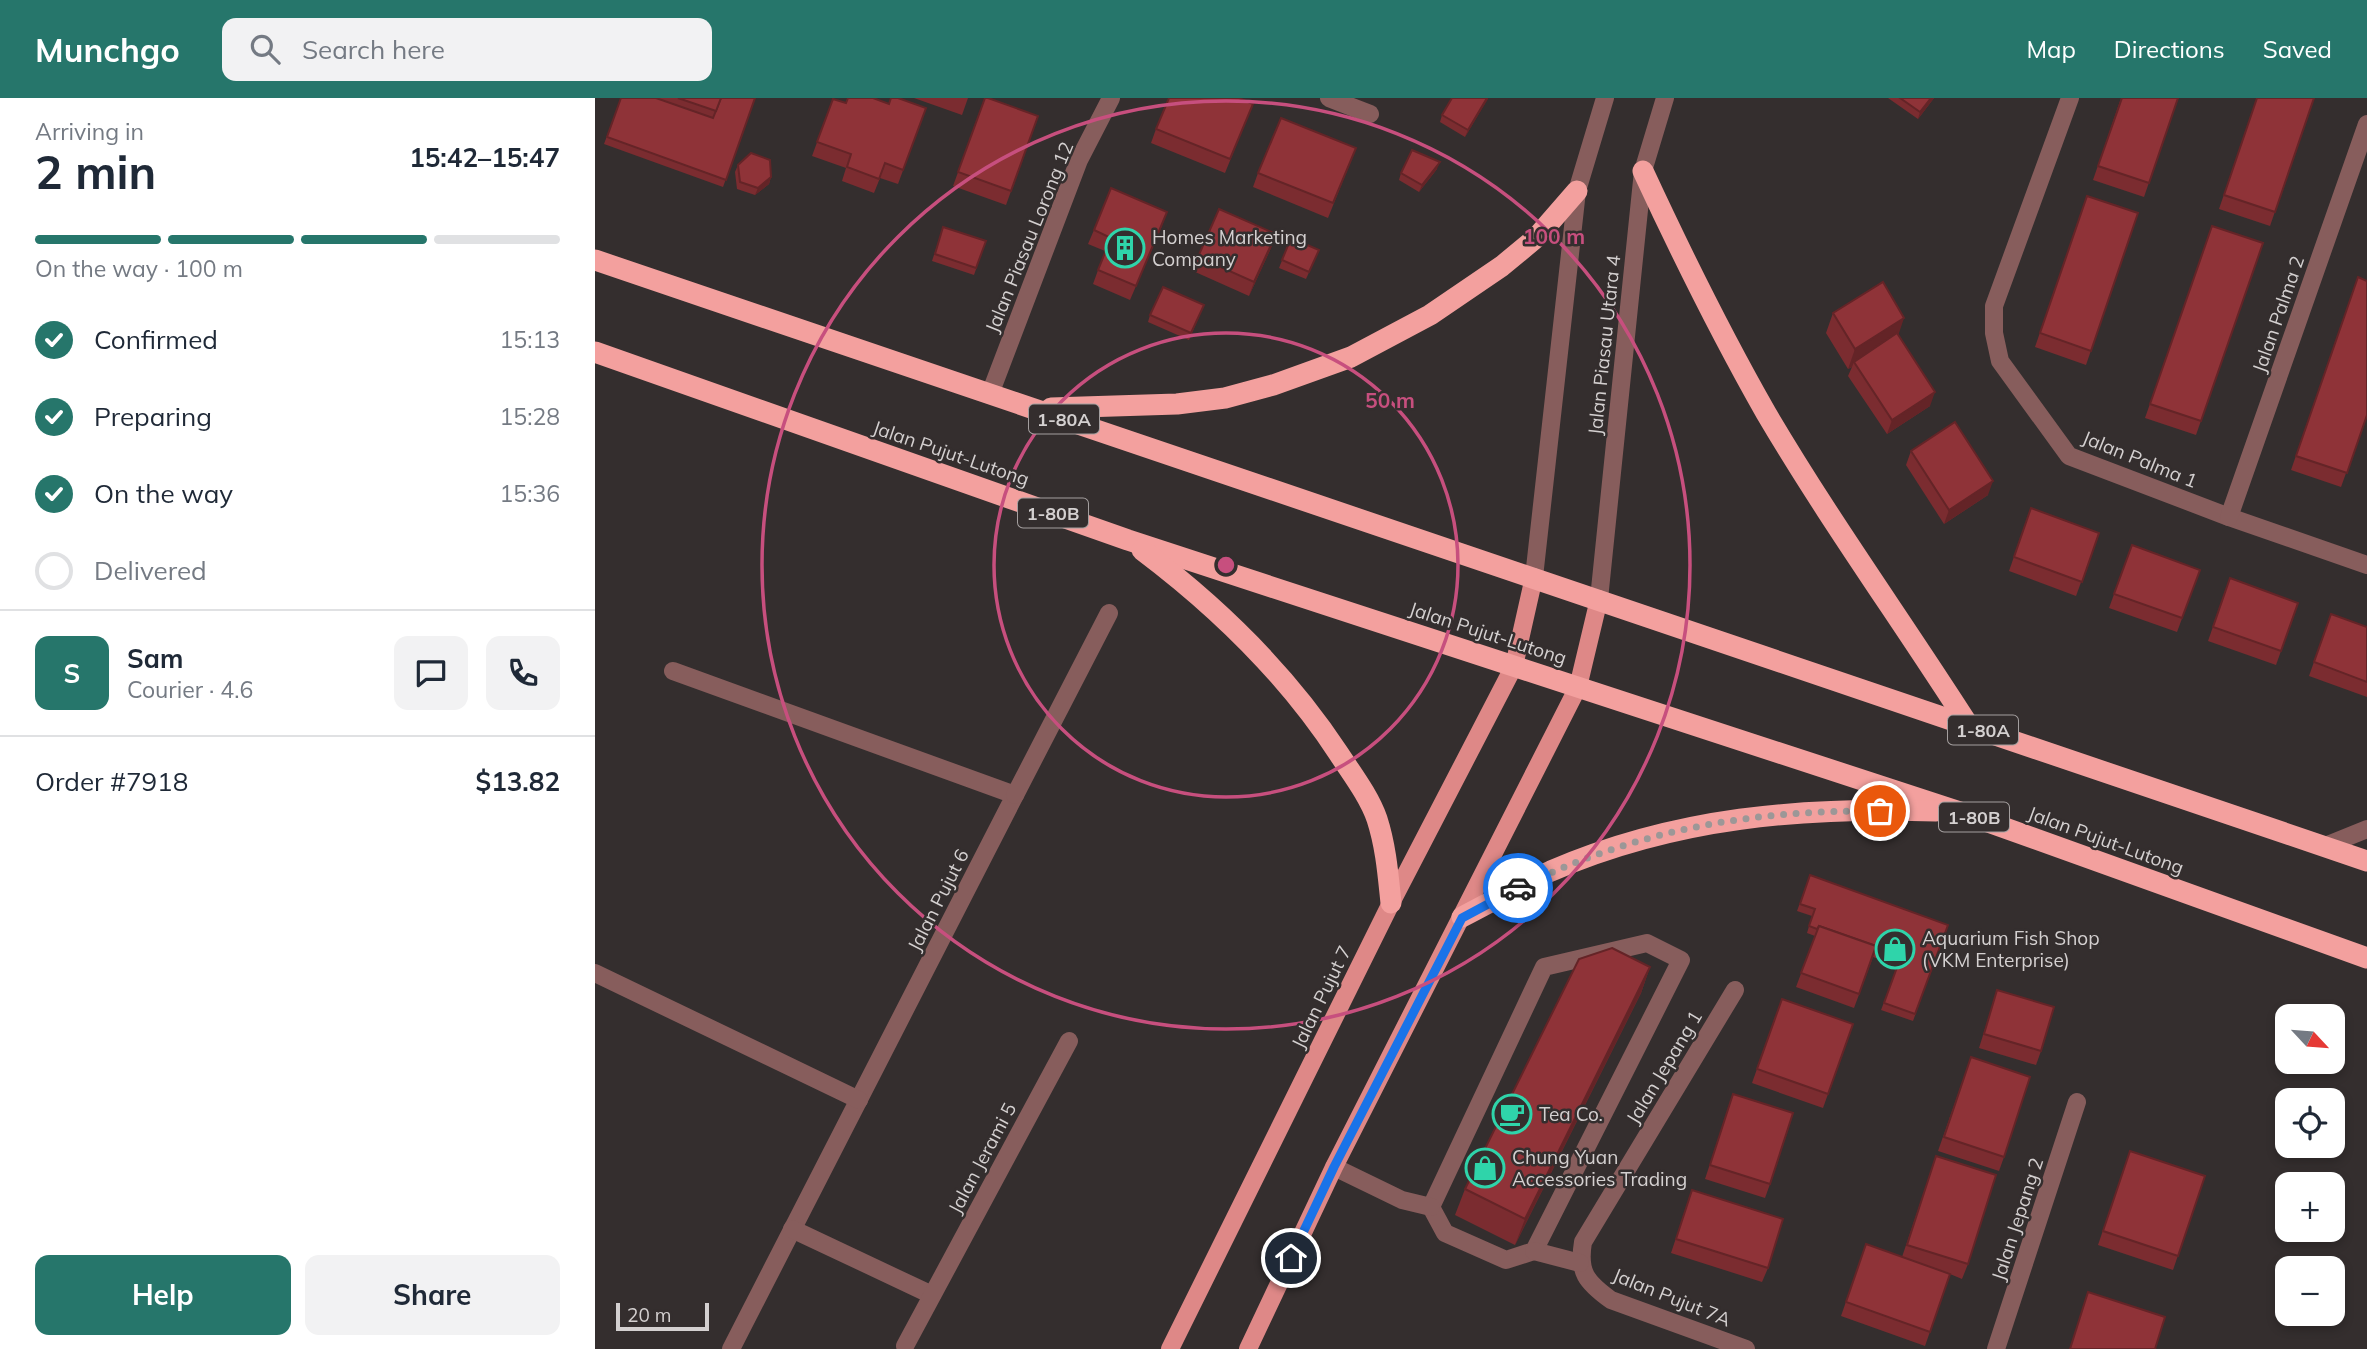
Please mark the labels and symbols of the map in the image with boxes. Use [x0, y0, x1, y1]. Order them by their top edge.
street label: Jalan Piasau Lorong 12 [980, 138, 1078, 336]
text: 100 m [1523, 223, 1585, 249]
place label: Homes Marketing Company [1152, 225, 1307, 271]
building icon: Homes Marketing Company [1104, 227, 1146, 269]
street label: Jalan Palma 2 [2247, 252, 2309, 376]
street label: Jalan Piasau Utara 4 [1583, 254, 1625, 436]
text: 50 m [1365, 387, 1415, 413]
road number: 1-80A [1029, 404, 1099, 433]
street label: Jalan Pujut-Lutong [870, 415, 1032, 491]
street label: Jalan Palma 1 [2079, 425, 2201, 493]
road number: 1-80B [1018, 498, 1088, 528]
centre of rings [1214, 553, 1238, 577]
street label: Jalan Pujut-Lutong [1406, 596, 1570, 670]
road number: 1-80A [1948, 716, 2018, 744]
pin [1850, 781, 1910, 841]
street label: Jalan Pujut-Lutong [2025, 801, 2187, 879]
road number: 1-80B [1939, 802, 2009, 832]
street label: Jalan Pujut 6 [902, 845, 974, 955]
courier [1483, 853, 1553, 923]
place label: Aquarium Fish Shop (VKM Enterprise) [1922, 926, 2100, 972]
shop icon: Aquarium Fish Shop (VKM Enterprise) [1874, 928, 1916, 970]
street label: Jalan Pujut 7 [1286, 942, 1356, 1052]
north arrow [2275, 1004, 2345, 1074]
street label: Jalan Jepang 1 [1621, 1006, 1707, 1128]
cafe icon: Tea Co. [1491, 1093, 1533, 1135]
street label: Jalan Jerami 5 [943, 1098, 1021, 1218]
place label: Tea Co. [1539, 1102, 1603, 1126]
place label: Chung Yuan Accessories Trading [1512, 1145, 1687, 1191]
shop icon: Chung Yuan Accessories Trading [1464, 1147, 1506, 1189]
street label: Jalan Jepang 2 [1986, 1154, 2048, 1284]
pin [1261, 1228, 1321, 1288]
street label: Jalan Pujut 7A [1609, 1262, 1735, 1332]
scale bar [616, 1300, 709, 1332]

